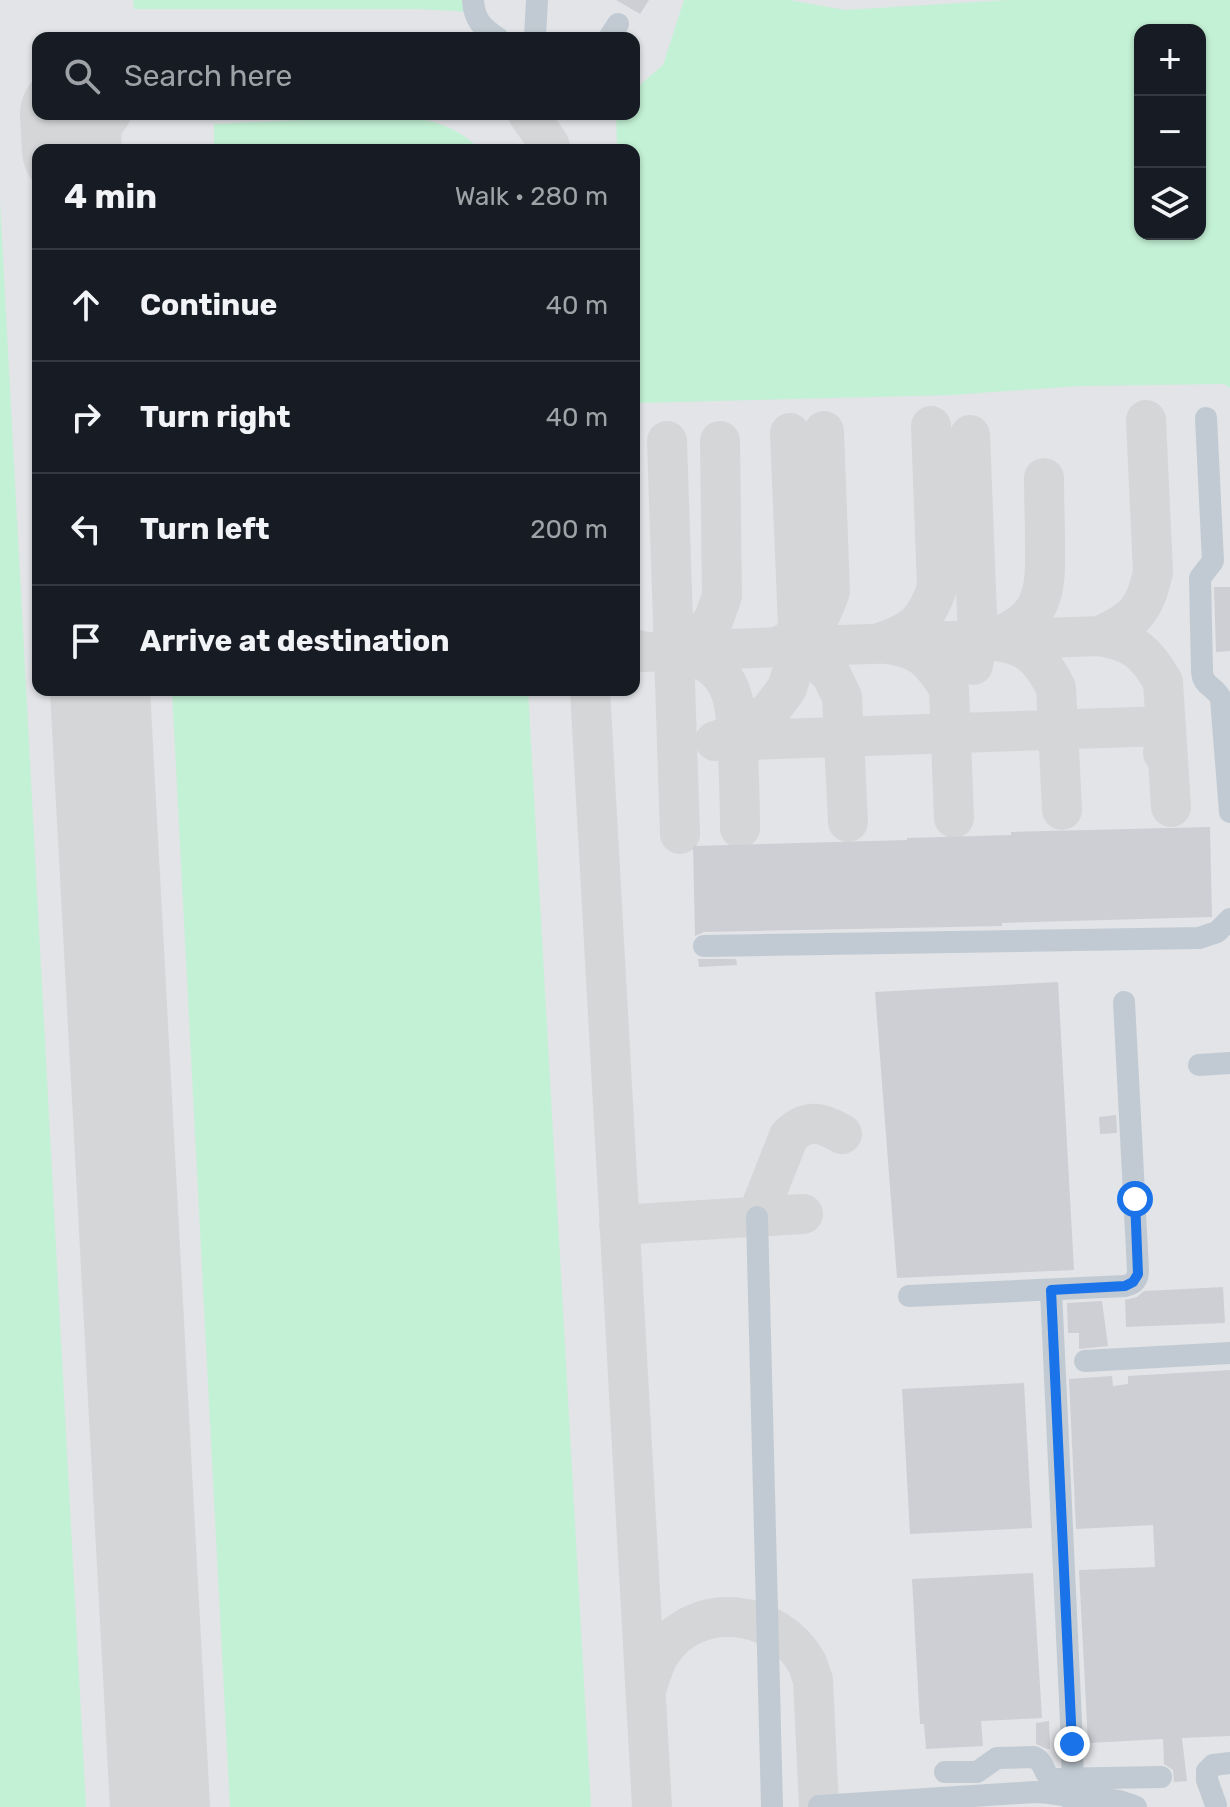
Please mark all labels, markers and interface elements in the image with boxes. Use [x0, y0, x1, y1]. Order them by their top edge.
map controls [1134, 24, 1206, 240]
button: + [1134, 24, 1206, 96]
search box [32, 32, 640, 120]
icon: search [60, 54, 104, 98]
text: Search here [124, 58, 292, 94]
button: − [1134, 96, 1206, 168]
button: layers [1134, 168, 1206, 240]
text: 4 min [64, 176, 157, 217]
text: Walk · 280 m [455, 181, 608, 212]
icon: ahead [64, 283, 108, 327]
text: Continue [140, 287, 277, 323]
text: 40 m [546, 290, 608, 321]
icon: right [64, 395, 108, 439]
text: Turn right [140, 399, 291, 435]
text: 40 m [546, 402, 608, 433]
icon: left [64, 507, 108, 551]
text: Turn left [140, 511, 270, 547]
text: 200 m [530, 514, 608, 545]
icon: arrive [64, 619, 108, 663]
text: Arrive at destination [140, 623, 450, 659]
route start [1117, 1181, 1153, 1217]
route end [1054, 1726, 1090, 1762]

